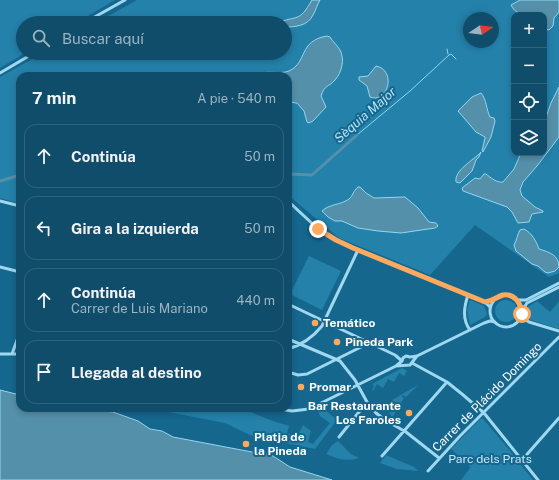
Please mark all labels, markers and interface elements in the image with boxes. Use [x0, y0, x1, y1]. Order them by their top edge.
north arrow [463, 12, 499, 48]
map controls [511, 12, 547, 156]
button: + [511, 12, 547, 48]
search box [16, 16, 292, 60]
icon: search [30, 27, 52, 49]
text: Buscar aquí [62, 30, 144, 47]
button: − [511, 48, 547, 84]
water label: Sèquia Major [331, 84, 399, 146]
button: locate [511, 84, 547, 120]
text: 7 min [32, 88, 76, 108]
text: A pie · 540 m [197, 91, 276, 106]
button: layers [511, 120, 547, 156]
icon: ahead [33, 145, 55, 167]
text: Continúa [71, 148, 136, 165]
text: 50 m [244, 149, 275, 164]
icon: left [33, 217, 55, 239]
text: Gira a la izquierda [71, 220, 199, 237]
route end [309, 220, 327, 238]
text: 50 m [244, 221, 275, 236]
text: Continúa [71, 284, 136, 301]
icon: ahead [33, 289, 55, 311]
text: 440 m [236, 293, 275, 308]
text: Carrer de Luis Mariano [71, 301, 208, 316]
route start [513, 305, 531, 323]
place label: Temático [323, 316, 375, 330]
marker: Temático [310, 318, 320, 328]
place label: Pineda Park [345, 335, 413, 349]
marker: Pineda Park [332, 337, 342, 347]
street label: Carrer de Plácido Domingo [429, 339, 545, 455]
icon: arrive [33, 361, 55, 383]
text: Llegada al destino [71, 364, 202, 381]
place label: Promar [309, 380, 351, 394]
marker: Promar [296, 382, 306, 392]
place label: Bar Restaurante Los Faroles [308, 399, 401, 427]
marker: Bar Restaurante Los Faroles [404, 408, 414, 418]
place label: Platja de la Pineda [254, 430, 307, 458]
marker: Platja de la Pineda [241, 439, 251, 449]
park label: Parc dels Prats [448, 452, 532, 466]

